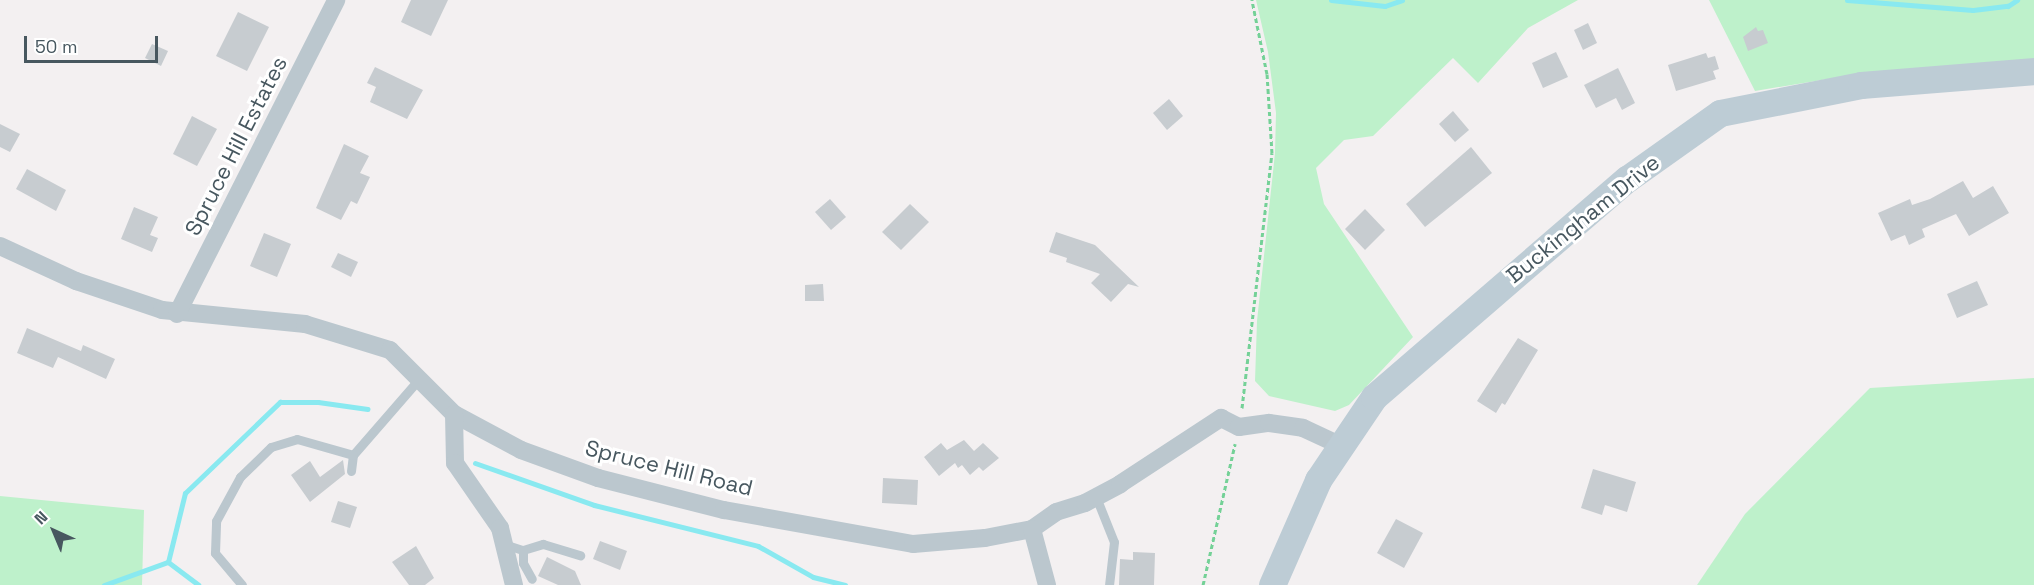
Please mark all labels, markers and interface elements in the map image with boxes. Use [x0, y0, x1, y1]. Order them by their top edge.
scale bar [27, 24, 160, 62]
text: 50 m [35, 35, 77, 58]
street label: Spruce Hill Estates [179, 52, 293, 240]
street label: Buckingham Drive [1501, 149, 1665, 289]
street label: Spruce Hill Road [583, 434, 755, 502]
north arrow [24, 501, 84, 561]
text: N [30, 506, 52, 529]

